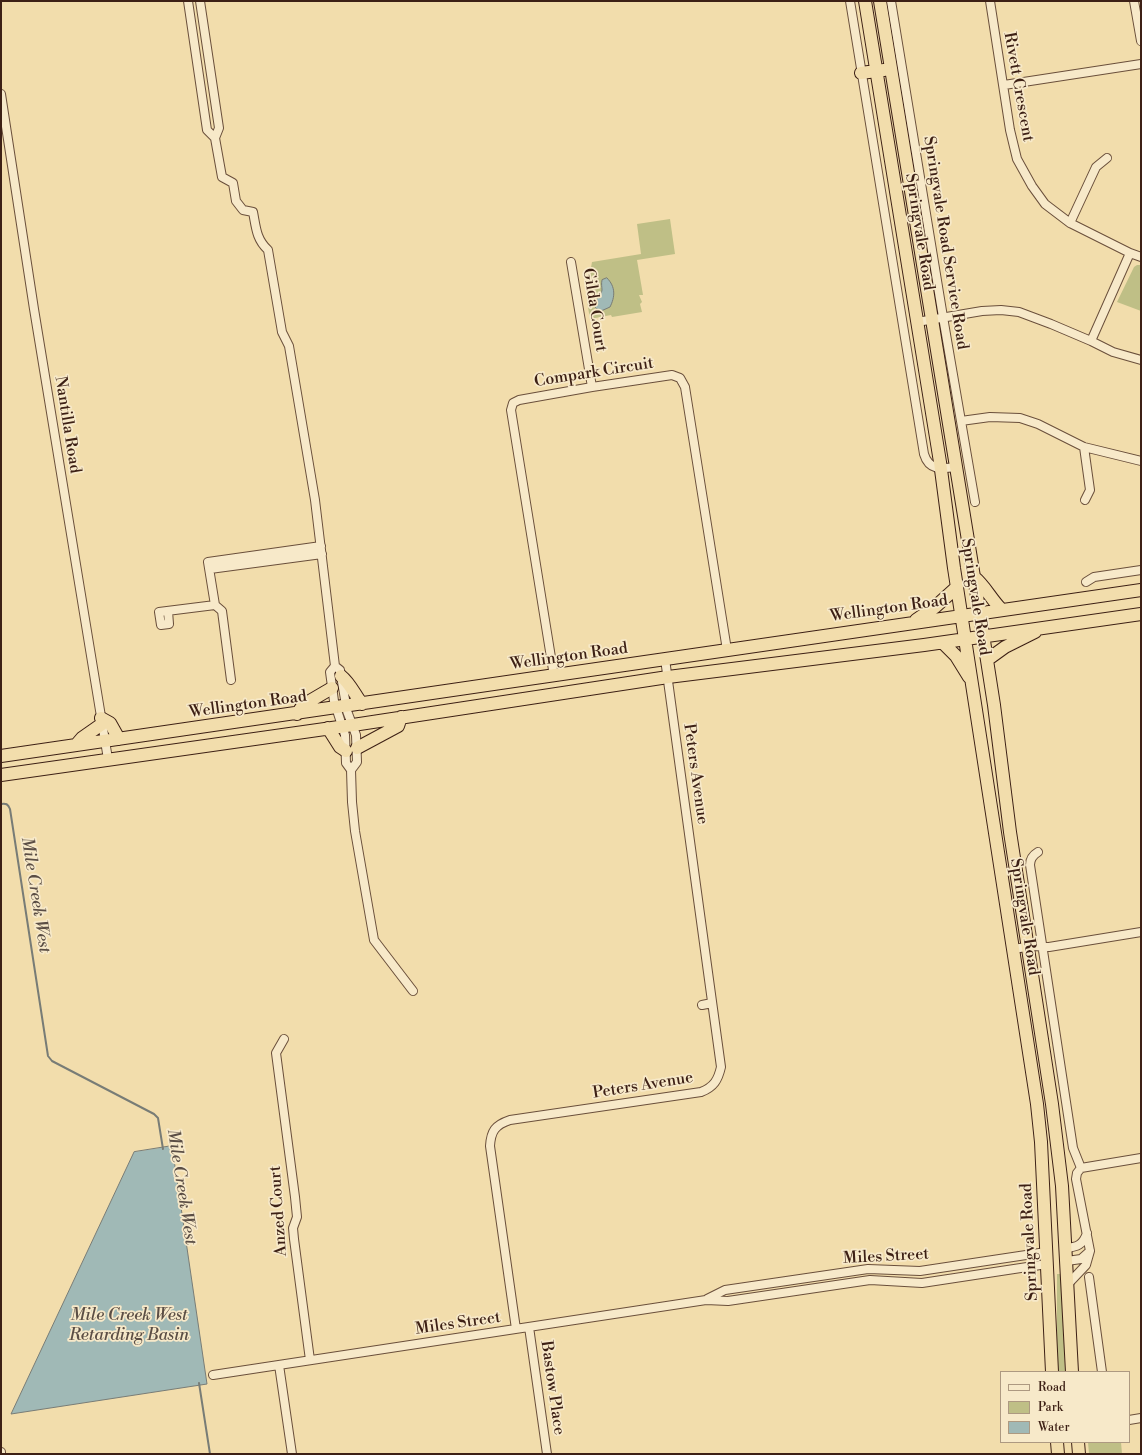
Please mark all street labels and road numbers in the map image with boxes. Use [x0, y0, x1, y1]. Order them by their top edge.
street label: Rivett Crescent [999, 31, 1037, 143]
street label: Springvale Road Service Road [919, 135, 971, 351]
street label: Springvale Road [900, 172, 938, 292]
street label: Gilda Court [578, 267, 610, 353]
street label: Compark Circuit [533, 354, 655, 392]
street label: Nantilla Road [50, 375, 84, 475]
street label: Springvale Road [956, 537, 994, 657]
street label: Wellington Road [829, 591, 949, 627]
street label: Wellington Road [509, 639, 629, 675]
street label: Wellington Road [188, 687, 308, 723]
street label: Peters Avenue [678, 722, 712, 826]
street label: Springvale Road [1005, 857, 1043, 977]
street label: Peters Avenue [591, 1069, 695, 1103]
street label: Anzed Court [266, 1165, 292, 1257]
street label: Springvale Road [1017, 1183, 1043, 1301]
street label: Miles Street [843, 1245, 929, 1269]
street label: Miles Street [414, 1309, 502, 1339]
street label: Bastow Place [536, 1340, 568, 1436]

